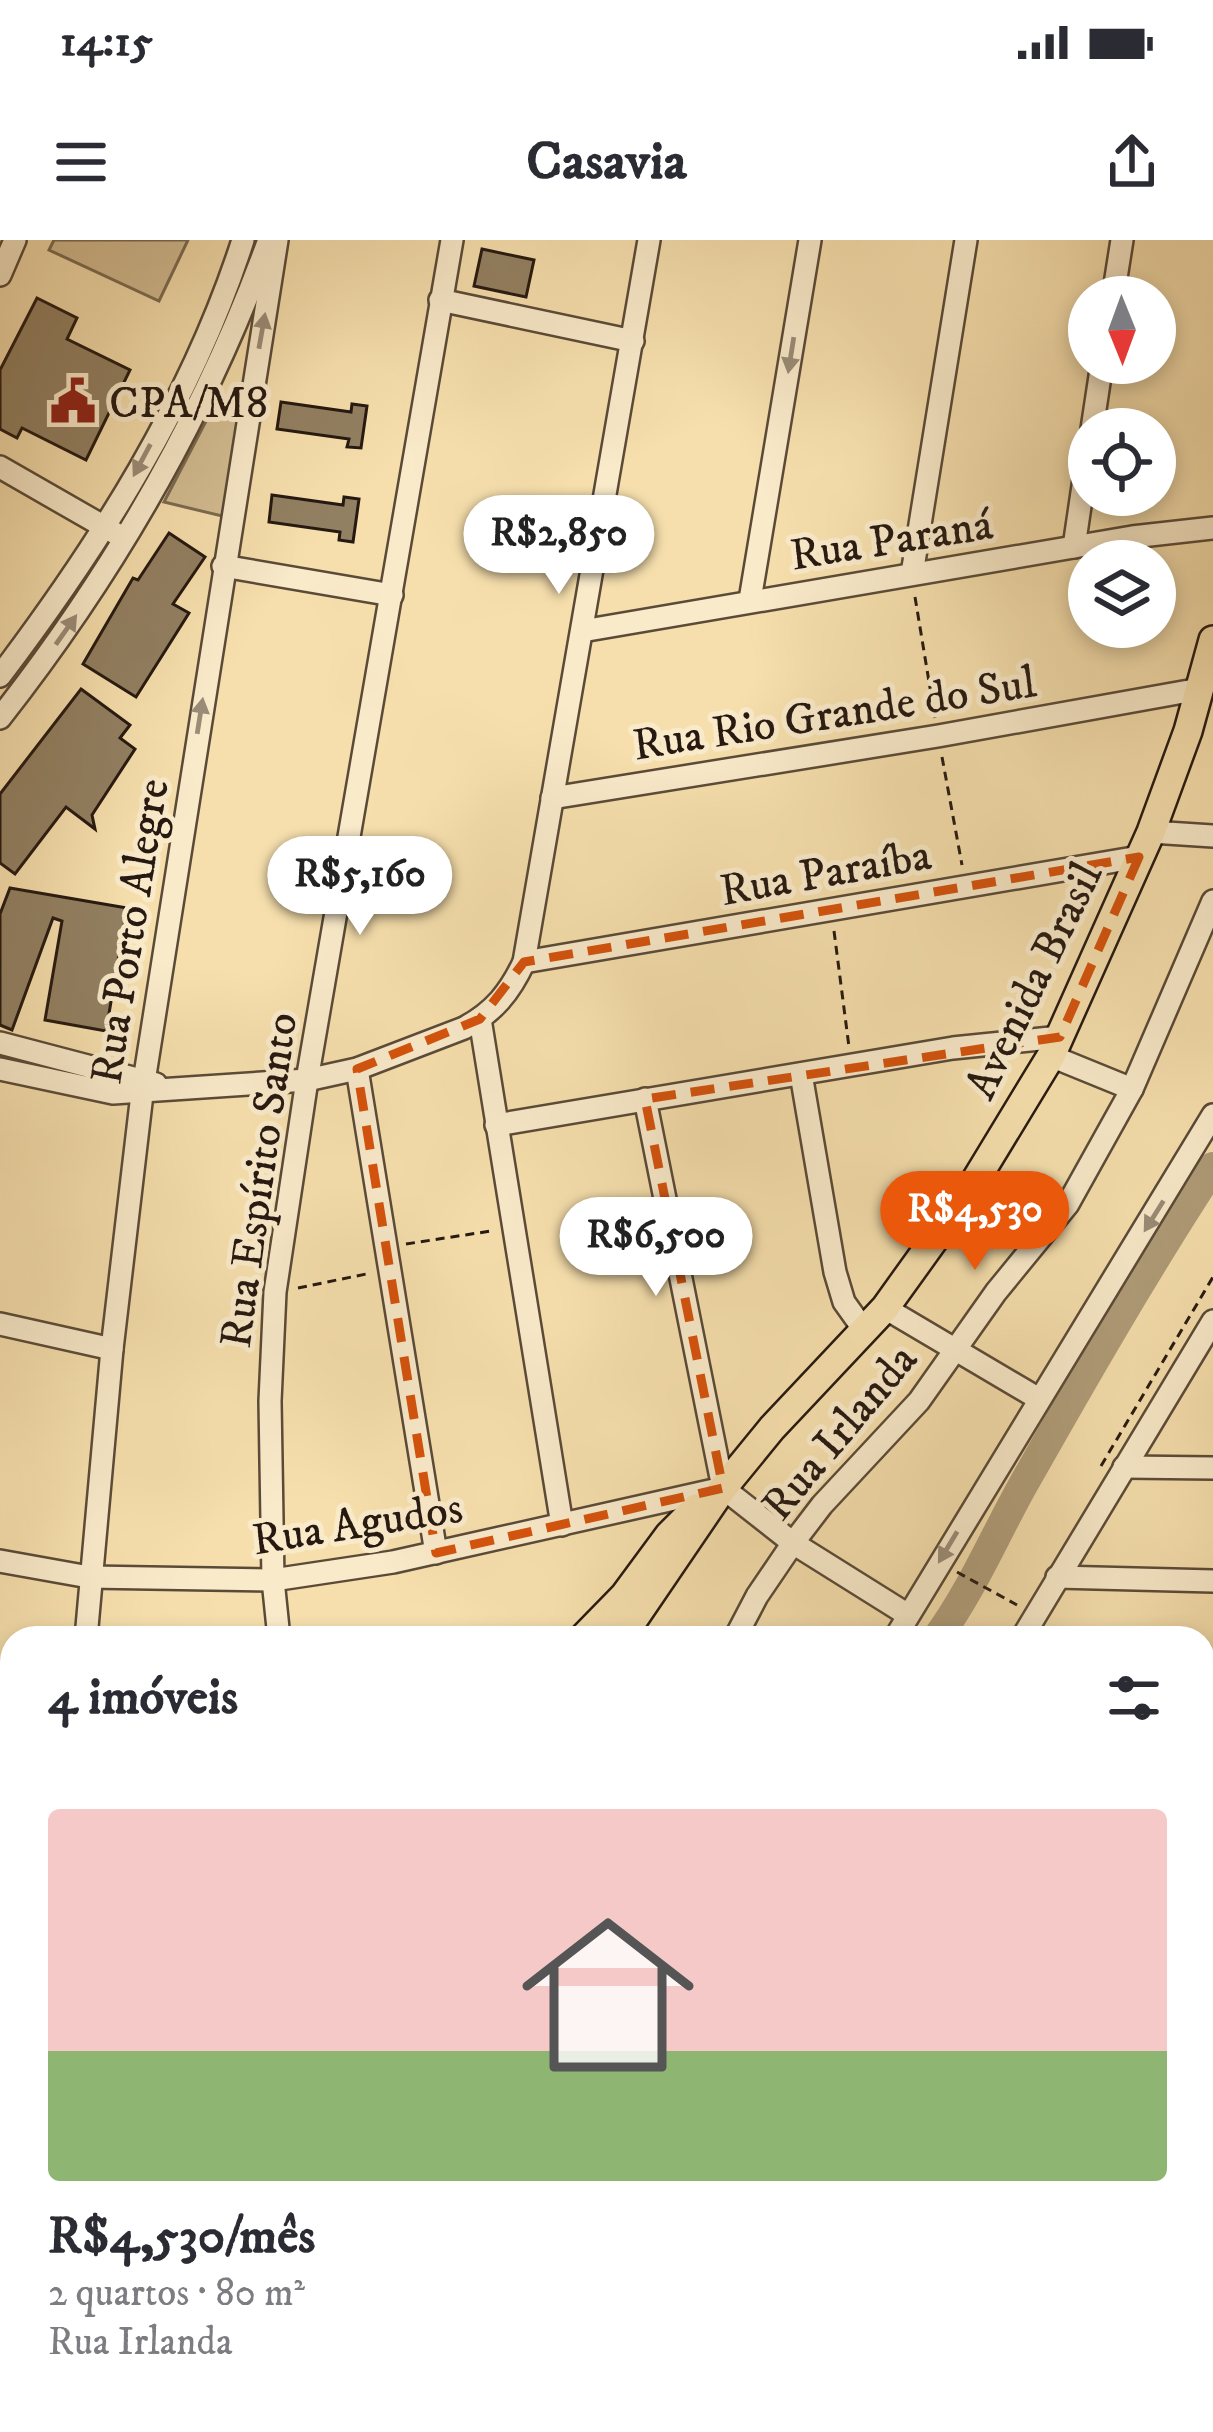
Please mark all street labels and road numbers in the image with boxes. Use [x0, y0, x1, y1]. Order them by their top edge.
street label: Rua Paraná [786, 497, 997, 585]
street label: Rua Rio Grande do Sul [629, 655, 1041, 775]
street label: Rua Porto Alegre [79, 775, 183, 1088]
street label: Rua Paraíba [716, 828, 935, 920]
street label: Avenida Brasil [953, 853, 1116, 1109]
street label: Rua Espírito Santo [209, 1009, 311, 1352]
street label: Rua Irlanda [750, 1333, 930, 1533]
street label: Rua Agudos [248, 1481, 467, 1569]

